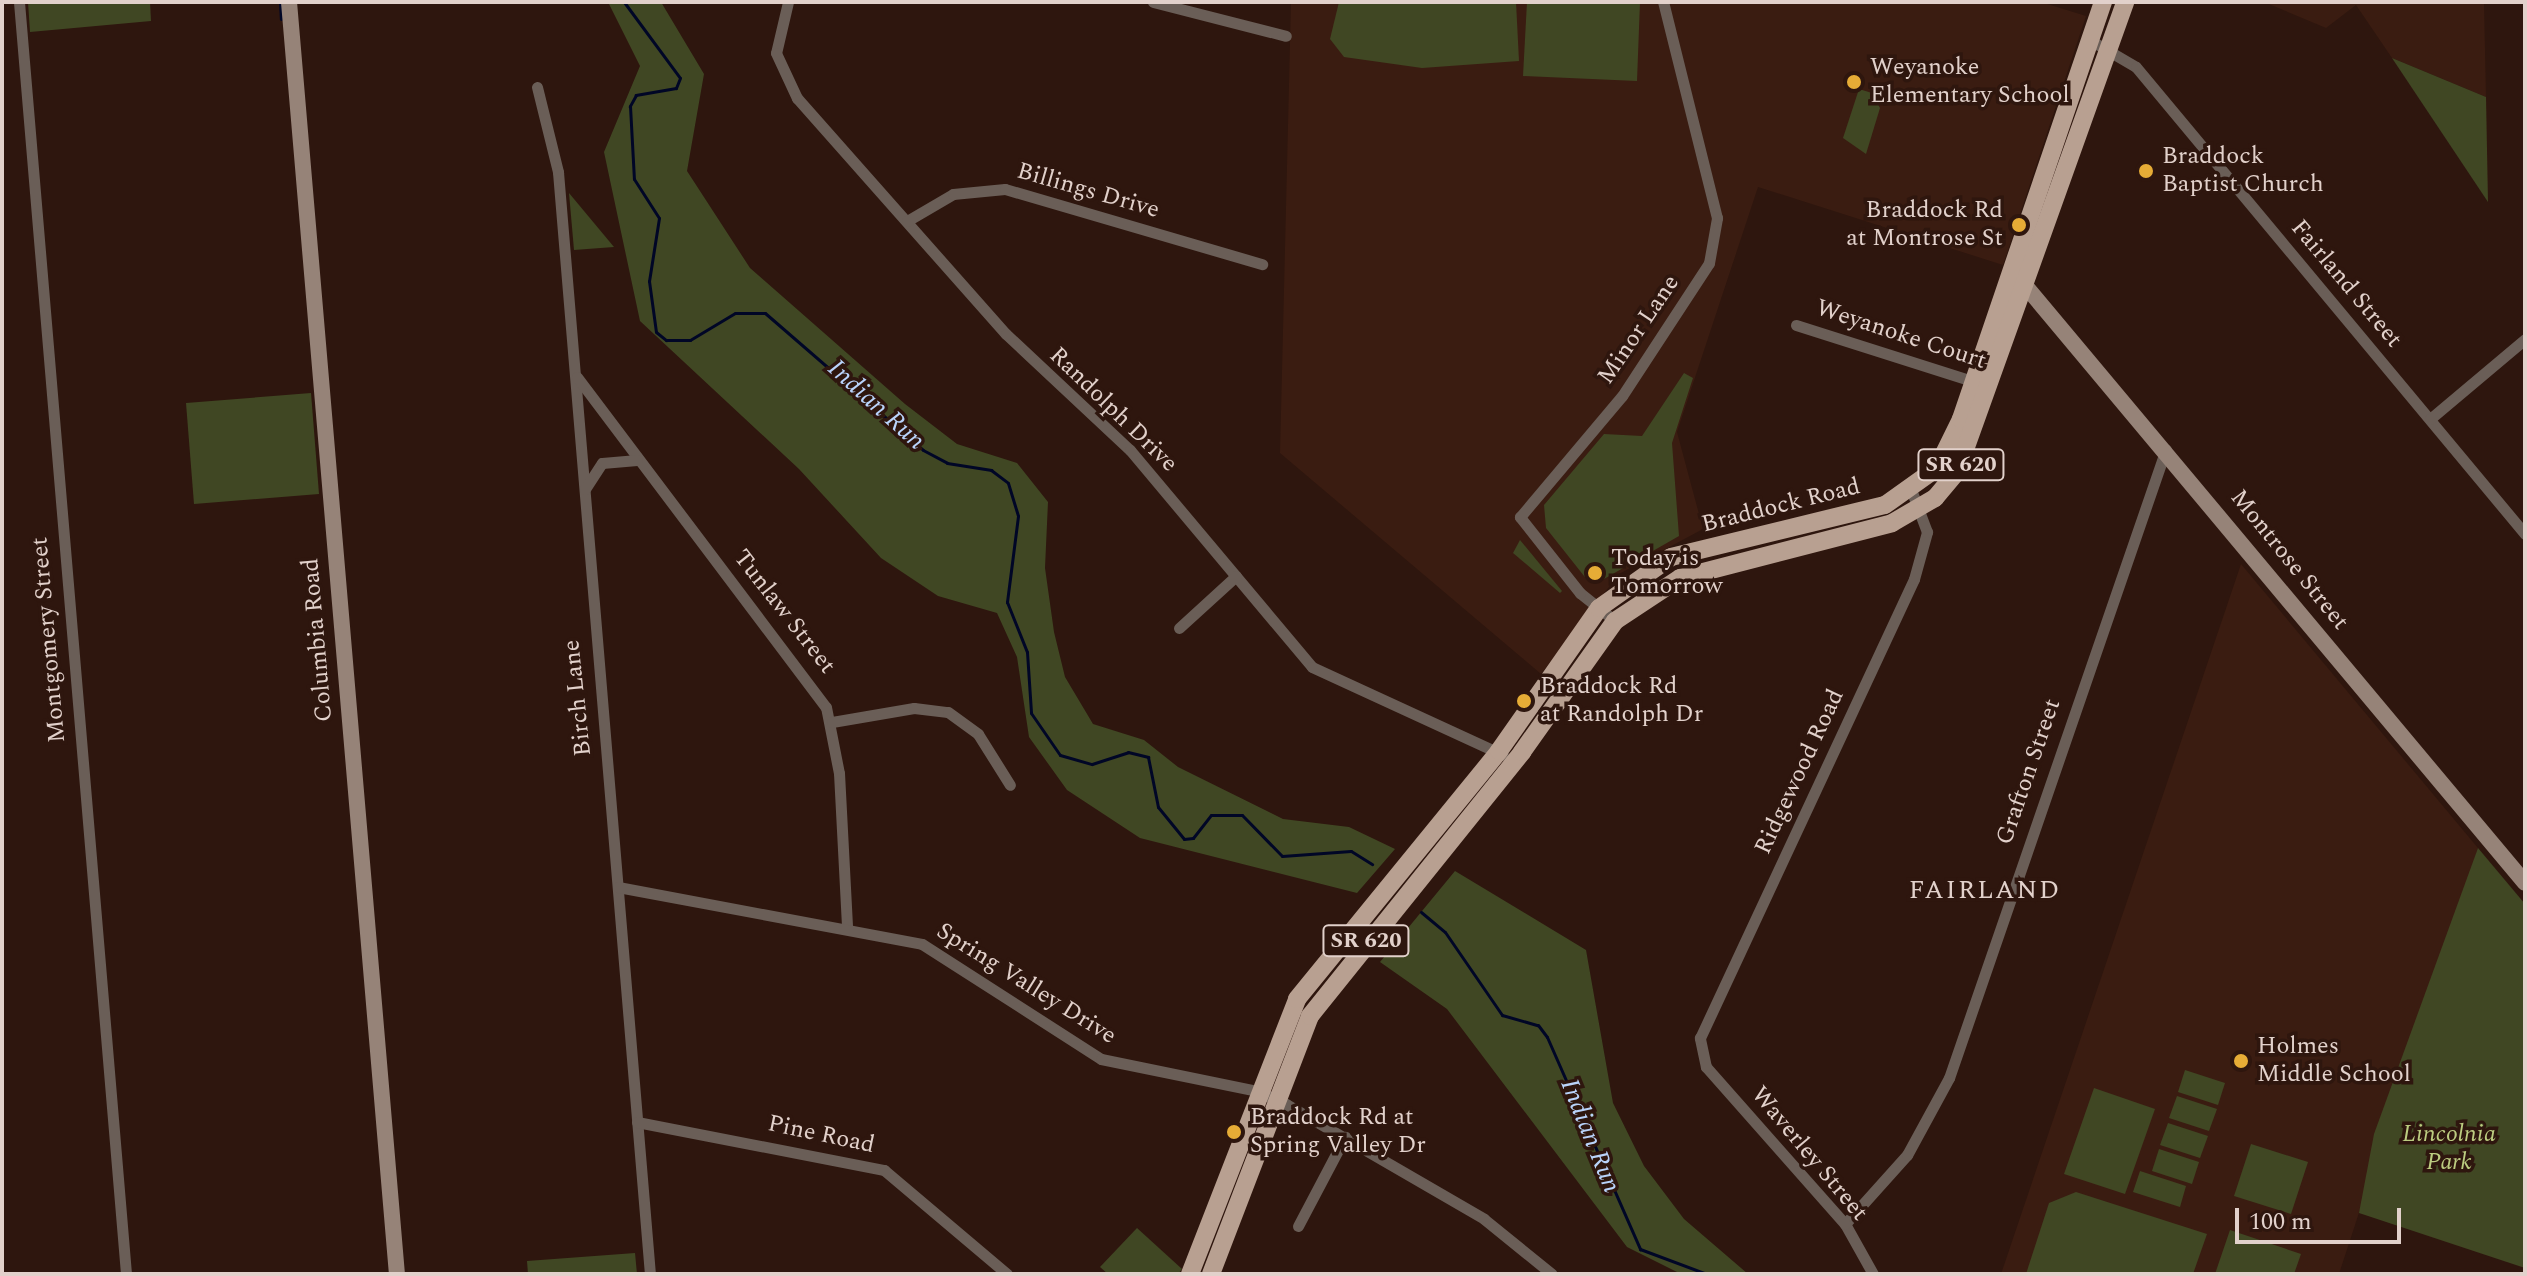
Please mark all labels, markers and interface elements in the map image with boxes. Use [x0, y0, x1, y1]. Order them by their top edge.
place label: Weyanoke Elementary School [1870, 54, 2070, 110]
marker: Weyanoke Elementary School [1845, 73, 1863, 91]
place label: Braddock Baptist Church [2162, 143, 2324, 199]
street label: Billings Drive [1013, 157, 1163, 225]
marker: Braddock Baptist Church [2137, 162, 2155, 180]
place label: Braddock Rd at Montrose St [1846, 197, 2003, 253]
street label: Fairland Street [2284, 214, 2408, 354]
marker: Braddock Rd at Montrose St [2010, 216, 2028, 234]
street label: Minor Lane [1592, 270, 1686, 390]
street label: Weyanoke Court [1812, 294, 1990, 376]
street label: Randolph Drive [1043, 341, 1183, 479]
water label: Indian Run [821, 353, 931, 457]
road number: SR 620 [1917, 447, 2005, 483]
street label: Braddock Road [1699, 472, 1863, 540]
street label: Montrose Street [2224, 484, 2354, 636]
street label: Montgomery Street [26, 536, 72, 744]
street label: Tunlaw Street [727, 544, 841, 680]
place label: Today is Tomorrow [1611, 545, 1723, 601]
street label: Columbia Road [297, 557, 339, 723]
marker: Today is Tomorrow [1586, 564, 1604, 582]
street label: Birch Lane [558, 638, 598, 758]
place label: Braddock Rd at Randolph Dr [1540, 673, 1703, 729]
street label: Ridgewood Road [1749, 685, 1851, 859]
marker: Braddock Rd at Randolph Dr [1515, 692, 1533, 710]
street label: Grafton Street [1991, 695, 2067, 849]
district label: FAIRLAND [1909, 875, 2061, 907]
street label: Spring Valley Drive [931, 917, 1121, 1051]
road number: SR 620 [1322, 923, 1410, 959]
place label: Holmes Middle School [2257, 1033, 2411, 1089]
marker: Holmes Middle School [2232, 1052, 2250, 1070]
water label: Indian Run [1553, 1074, 1627, 1198]
street label: Waverley Street [1744, 1081, 1874, 1227]
place label: Braddock Rd at Spring Valley Dr [1250, 1104, 1426, 1160]
street label: Pine Road [765, 1110, 877, 1160]
park label: Lincolnia Park [2402, 1121, 2496, 1177]
marker: Braddock Rd at Spring Valley Dr [1225, 1123, 1243, 1141]
scale bar [2239, 1192, 2405, 1242]
text: 100 m [2249, 1204, 2312, 1240]

